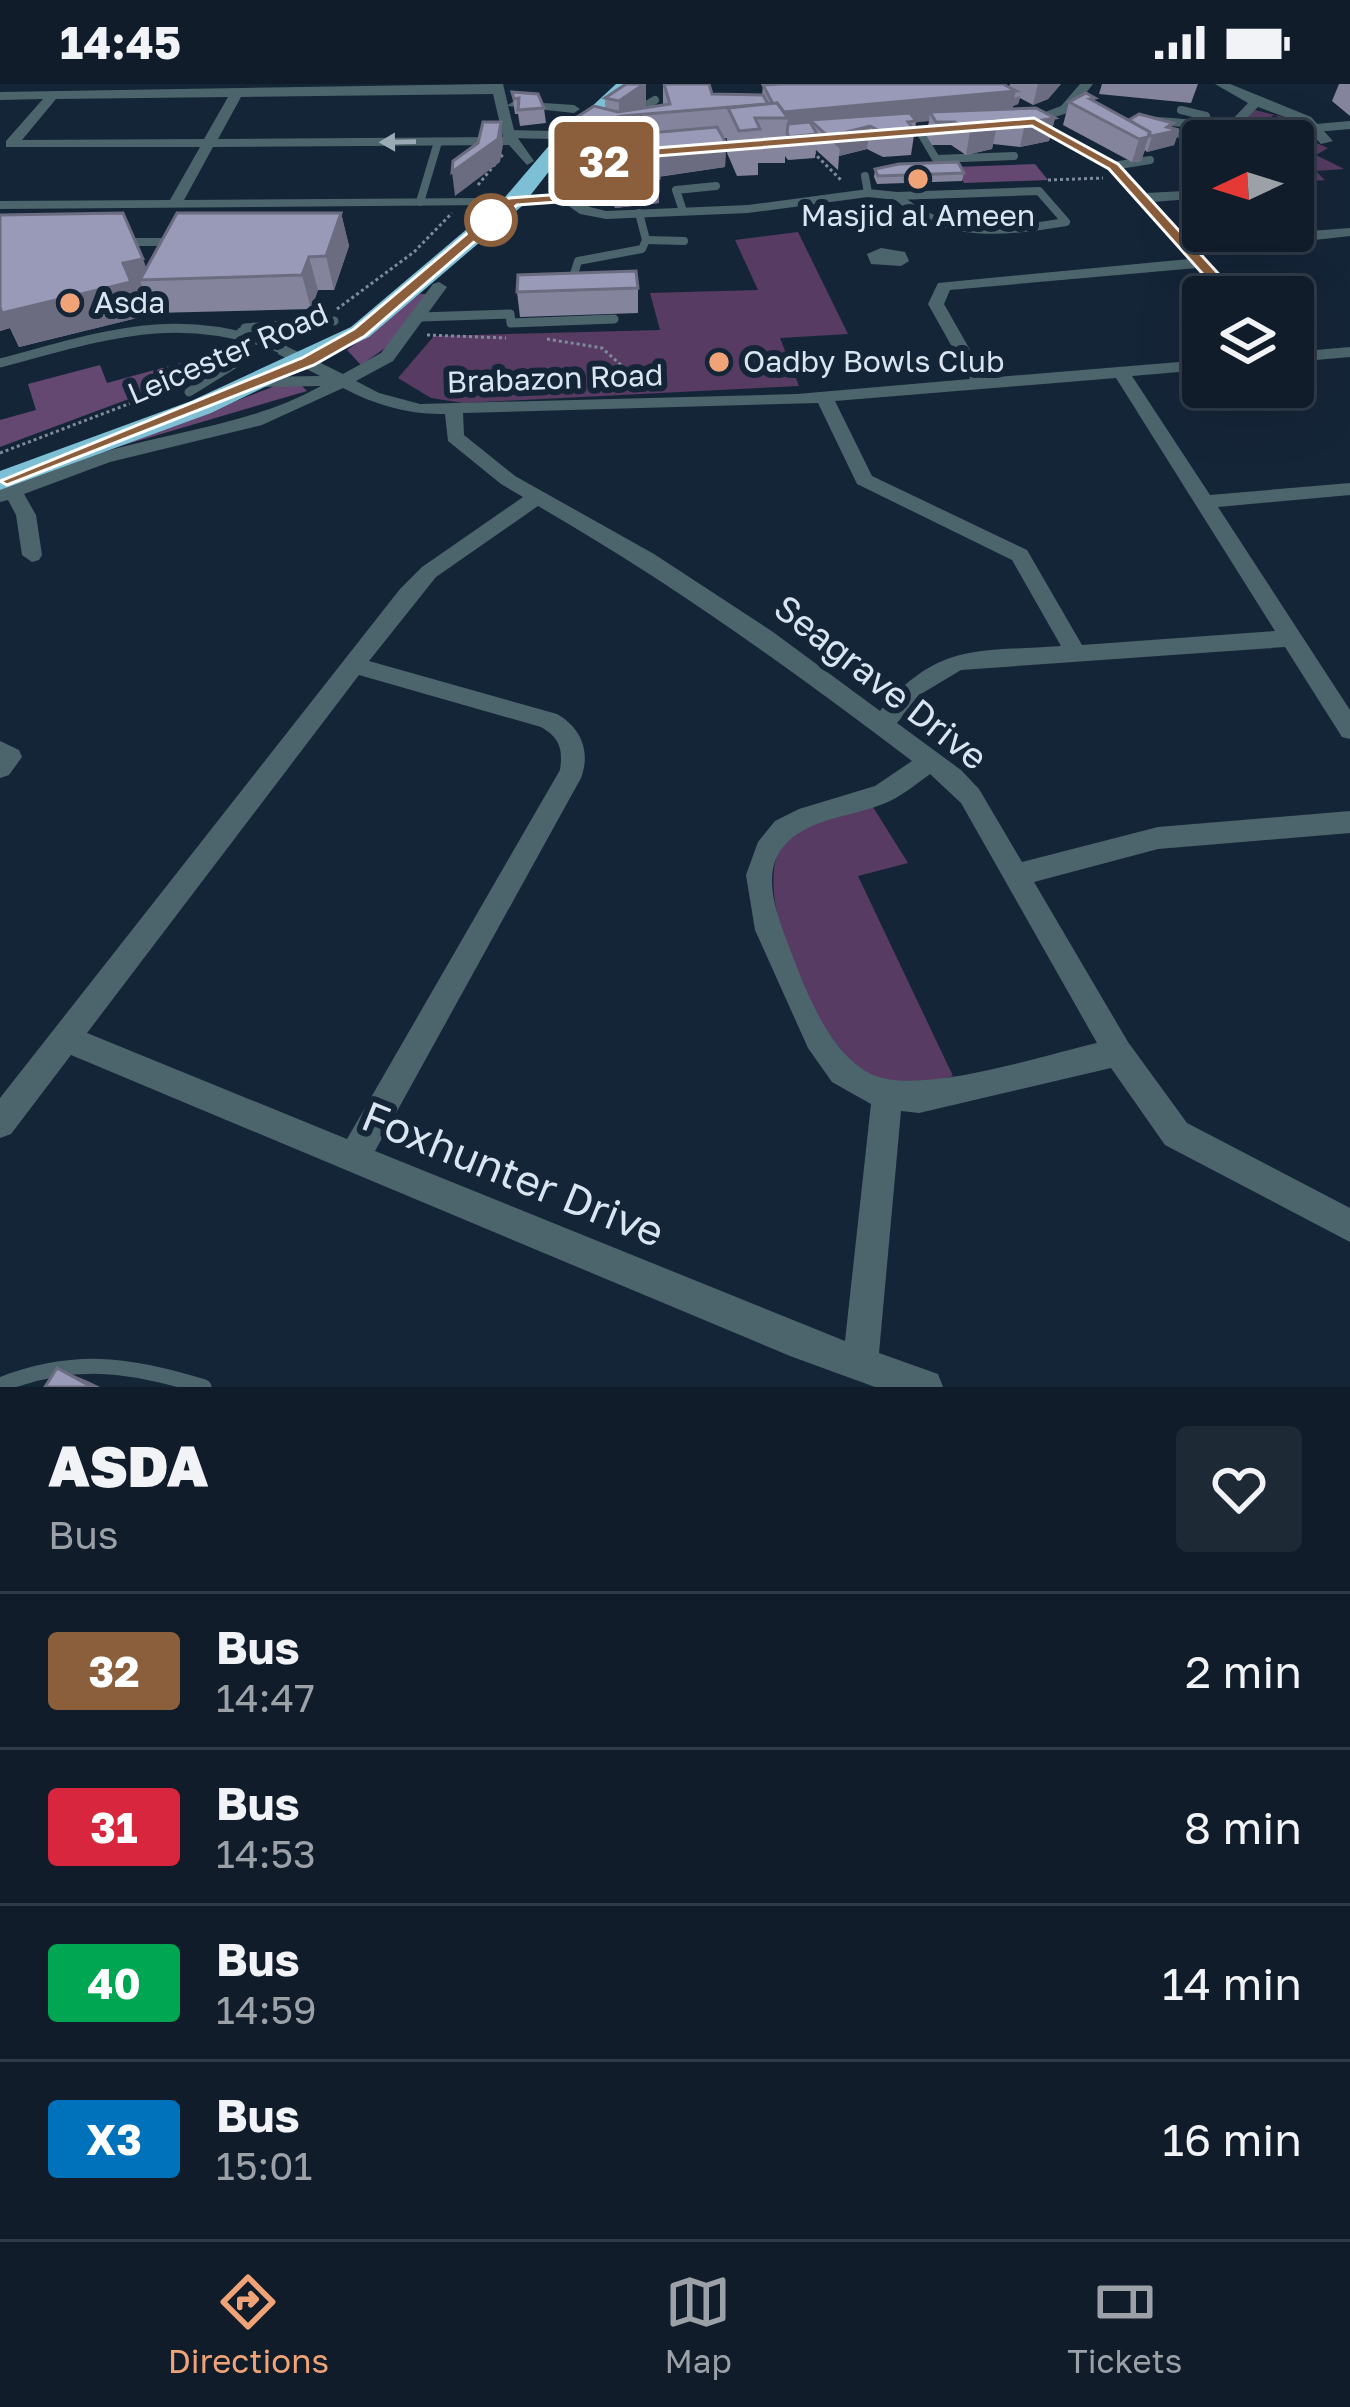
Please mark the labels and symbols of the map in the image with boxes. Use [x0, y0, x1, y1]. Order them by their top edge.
north arrow [1182, 120, 1314, 252]
line badge: 32 [550, 122, 658, 200]
one-way arrow [378, 133, 416, 152]
marker: Masjid al Ameen [905, 166, 931, 192]
unlabelled marker [466, 195, 516, 245]
place label: Masjid al Ameen [801, 197, 1035, 233]
place label: Asda [94, 284, 165, 320]
marker: Asda [57, 290, 83, 316]
street label: Leicester Road [122, 295, 333, 411]
place label: Oadby Bowls Club [743, 343, 1004, 379]
marker: Oadby Bowls Club [706, 349, 732, 375]
street label: Brabazon Road [446, 356, 664, 400]
street label: Seagrave Drive [766, 585, 996, 778]
street label: Foxhunter Drive [355, 1090, 671, 1256]

